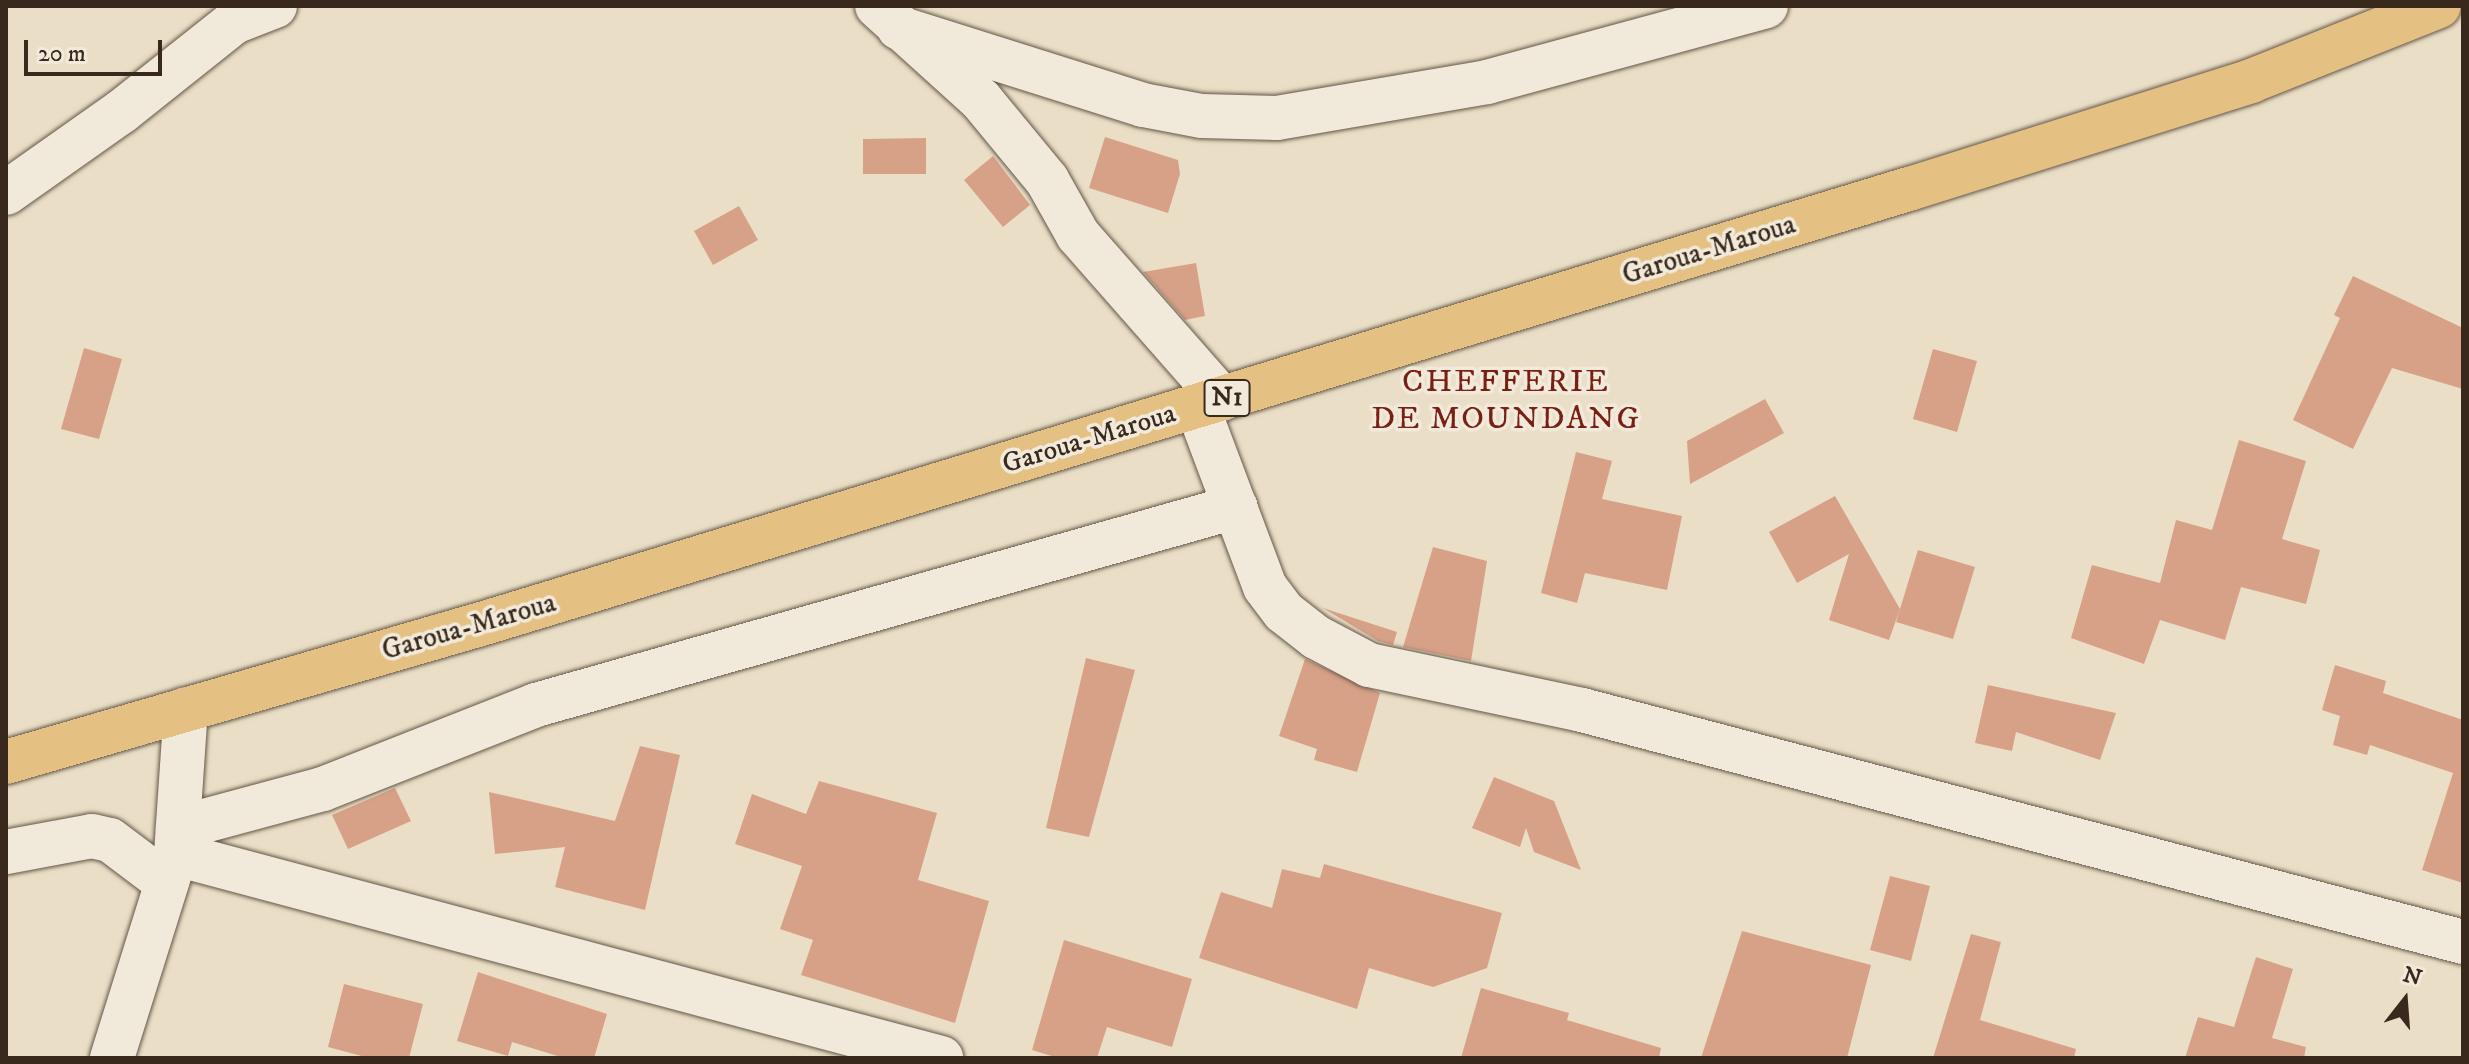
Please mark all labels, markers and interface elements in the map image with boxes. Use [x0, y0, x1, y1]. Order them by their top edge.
scale bar [28, 24, 166, 74]
text: 20 m [38, 39, 86, 69]
street label: Garoua-Maroua [1618, 208, 1800, 292]
district label: CHEFFERIE DE MOUNDANG [1371, 364, 1641, 439]
road number: N1 [1203, 376, 1251, 420]
street label: Garoua-Maroua [998, 397, 1180, 481]
street label: Garoua-Maroua [378, 586, 560, 668]
north arrow [2365, 960, 2445, 1040]
text: N [2400, 961, 2425, 992]

